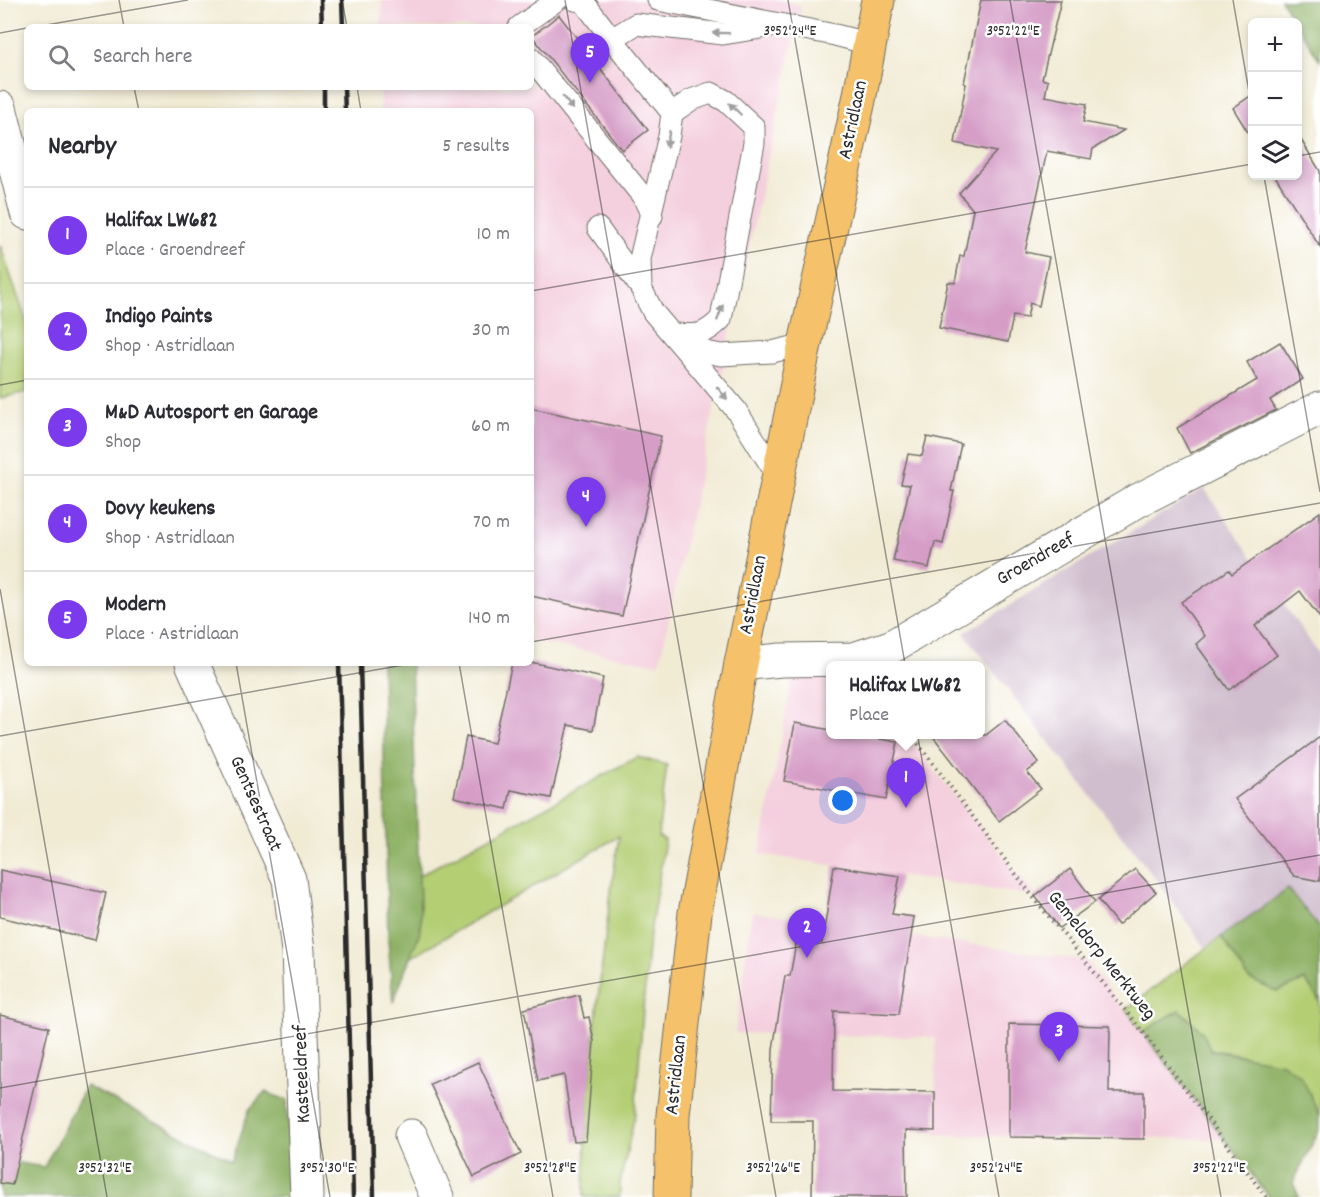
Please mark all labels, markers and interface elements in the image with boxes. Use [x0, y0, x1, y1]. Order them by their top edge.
map controls [1248, 18, 1302, 180]
button: + [1248, 18, 1302, 72]
text: 3°52'24"E [764, 21, 817, 43]
text: 3°52'22"E [986, 21, 1040, 43]
search box [24, 24, 534, 90]
one-way arrow [711, 28, 730, 37]
pin: 5 [570, 34, 610, 83]
icon: search [45, 41, 78, 74]
text: Search here [93, 42, 192, 73]
button: − [1248, 72, 1302, 126]
street label: Astridlaan [832, 78, 876, 162]
one-way arrow [561, 96, 573, 111]
one-way arrow [727, 102, 742, 116]
button: layers [1248, 126, 1302, 180]
text: Nearby [48, 129, 116, 166]
one-way arrow [663, 130, 672, 149]
text: 5 results [442, 133, 510, 161]
text: Halifax LW682 [105, 206, 218, 237]
text: 1 [65, 221, 70, 249]
text: 10 m [476, 221, 510, 249]
text: Place · Groendreef [105, 237, 245, 265]
text: Indigo Paints [105, 302, 213, 333]
one-way arrow [716, 304, 726, 322]
text: 2 [63, 317, 72, 345]
text: 30 m [472, 317, 510, 345]
text: Shop · Astridlaan [105, 333, 235, 361]
one-way arrow [716, 385, 729, 401]
text: M&D Autosport en Garage [105, 398, 318, 429]
text: 3 [63, 413, 72, 441]
text: 60 m [471, 413, 510, 441]
text: Shop [105, 429, 141, 457]
pin: 4 [566, 478, 606, 527]
text: Dovy keukens [105, 494, 216, 525]
text: 4 [63, 509, 72, 537]
text: 70 m [473, 509, 510, 537]
text: Shop · Astridlaan [105, 525, 235, 553]
street label: Groendreef [992, 526, 1081, 594]
street label: Astridlaan [733, 553, 775, 637]
text: Modern [105, 590, 166, 621]
text: 5 [63, 605, 72, 633]
text: 140 m [468, 605, 510, 633]
text: Place · Astridlaan [105, 621, 239, 649]
popup [826, 661, 985, 739]
text: Halifax LW682 [849, 671, 962, 702]
text: Place [849, 702, 889, 730]
street label: Gentsestraat [221, 752, 289, 856]
pin: 1 [886, 758, 926, 808]
your location [828, 786, 857, 815]
street label: Gemeldorp Merktweg [1040, 885, 1162, 1027]
pin: 2 [788, 908, 826, 958]
pin: 3 [1040, 1012, 1078, 1062]
street label: Kasteeldreef [287, 1023, 319, 1124]
street label: Astridlaan [659, 1034, 695, 1116]
text: 3°52'32"E [78, 1158, 132, 1180]
text: 3°52'30"E [300, 1158, 355, 1180]
text: 3°52'28"E [524, 1158, 577, 1180]
text: 3°52'26"E [746, 1158, 800, 1180]
text: 3°52'24"E [970, 1158, 1023, 1180]
text: 3°52'22"E [1192, 1158, 1246, 1180]

